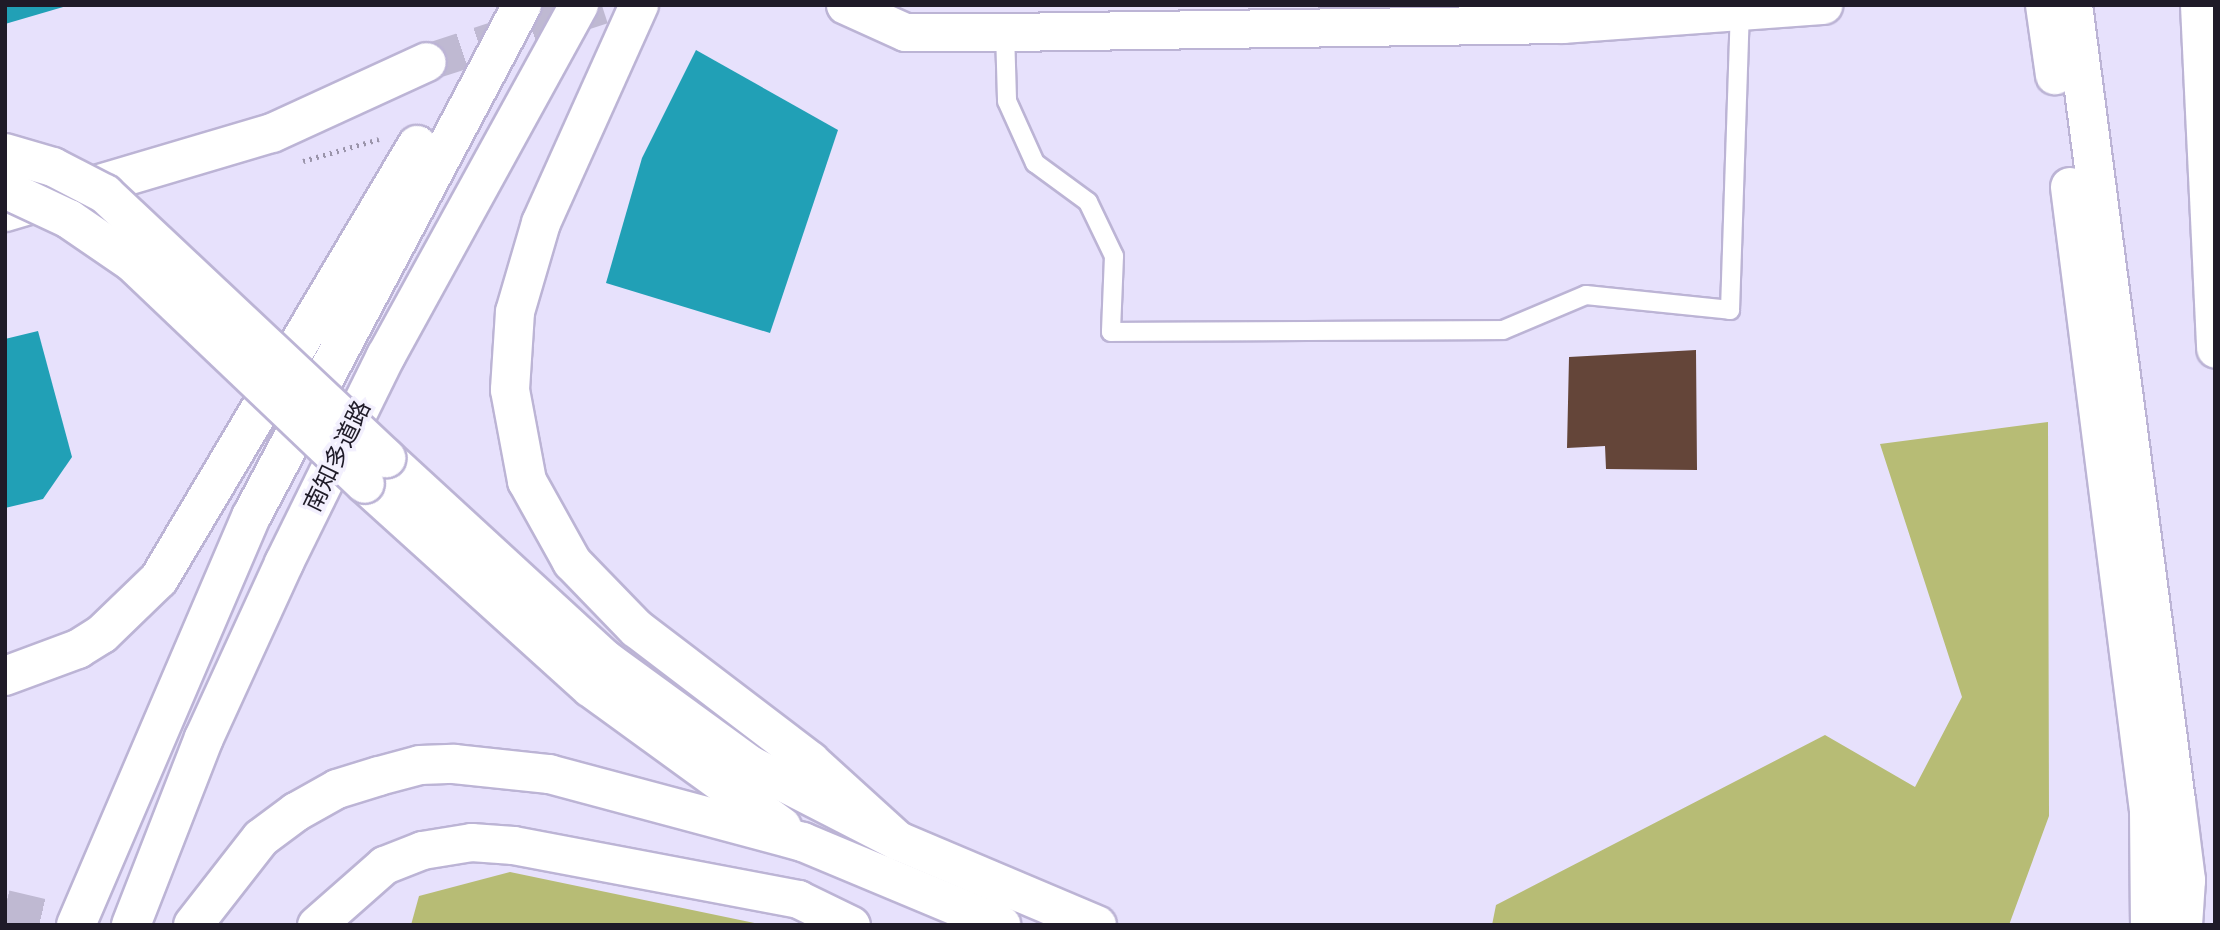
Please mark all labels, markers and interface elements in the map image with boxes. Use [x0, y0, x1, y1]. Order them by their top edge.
street label: 南知多道路 [298, 396, 376, 516]

